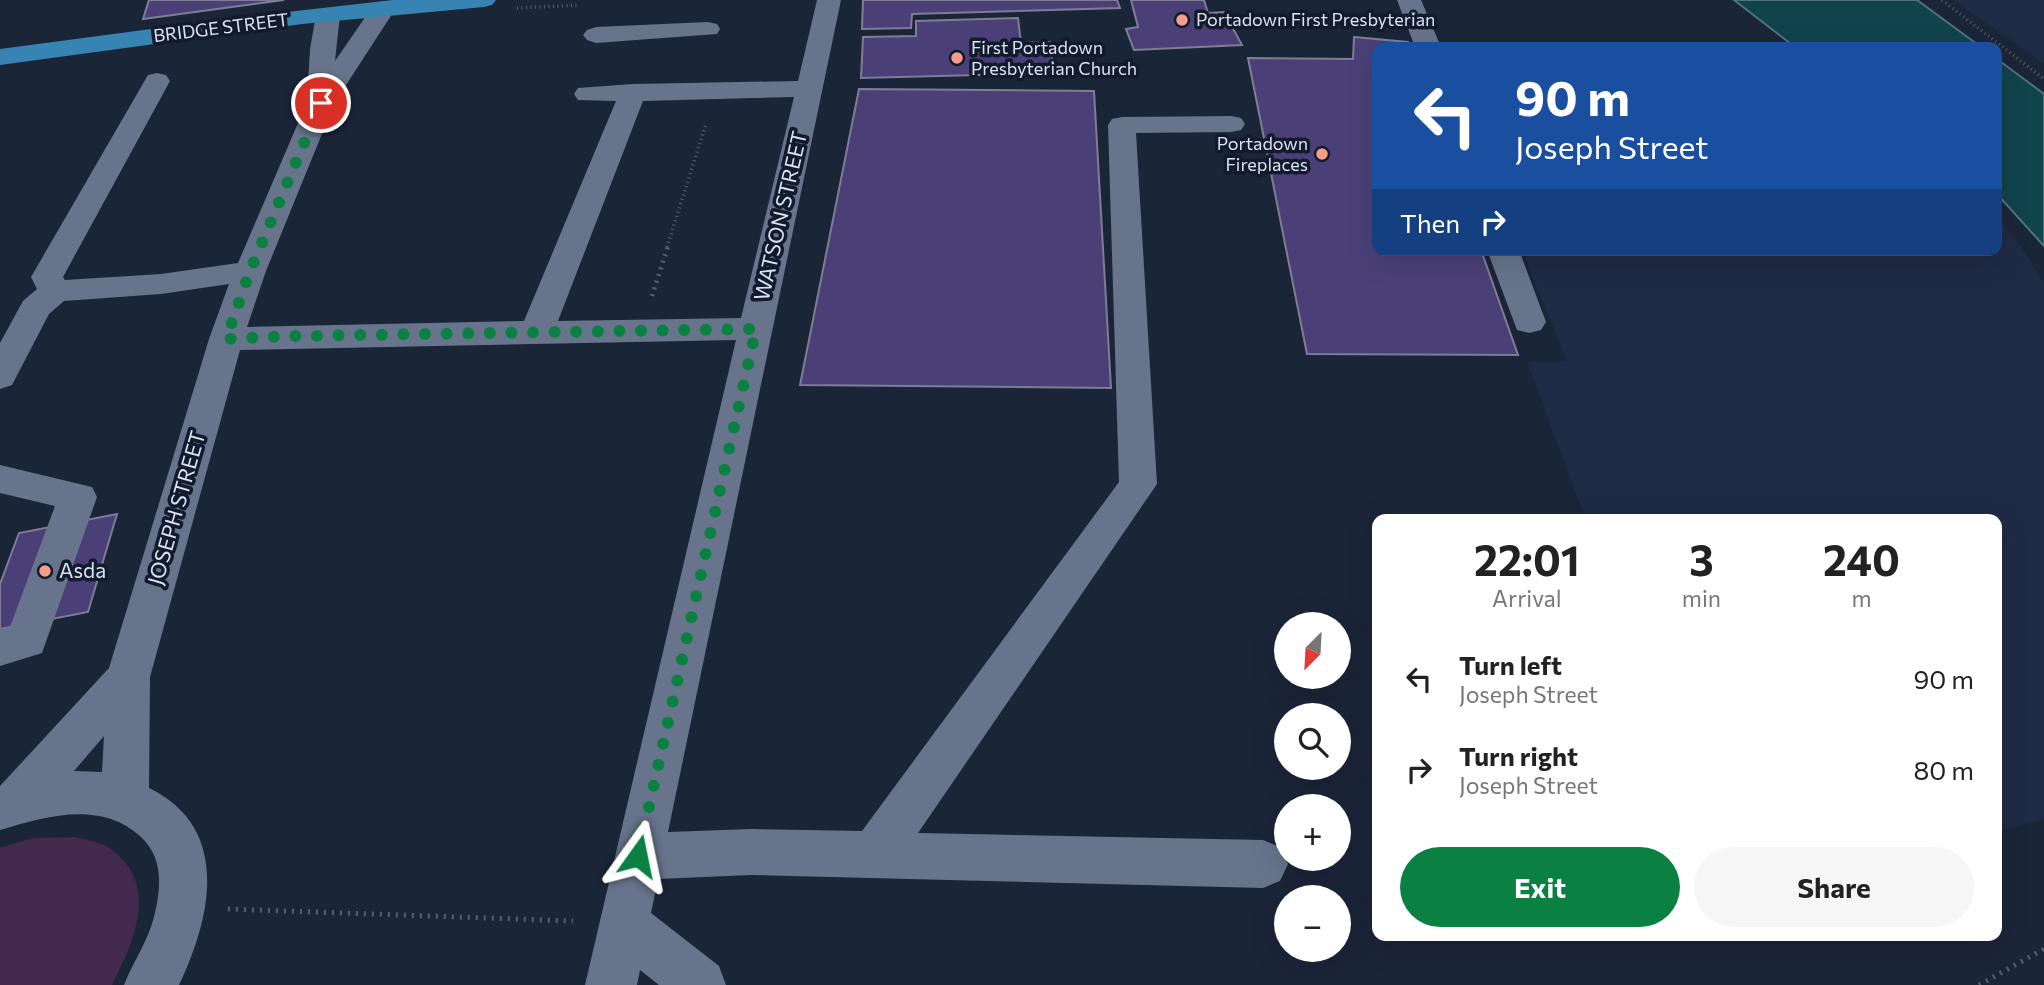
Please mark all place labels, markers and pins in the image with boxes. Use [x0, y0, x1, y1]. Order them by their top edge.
place label: Portadown First Presbyterian [1196, 8, 1435, 30]
marker: Portadown First Presbyterian [1174, 12, 1190, 28]
place label: First Portadown Presbyterian Church [971, 36, 1137, 79]
marker: First Portadown Presbyterian Church [949, 50, 965, 66]
pin [291, 73, 351, 133]
place label: Portadown Fireplaces [1217, 132, 1308, 175]
marker: Portadown Fireplaces [1314, 146, 1330, 162]
place label: Asda [59, 557, 106, 582]
marker: Asda [37, 563, 53, 579]

